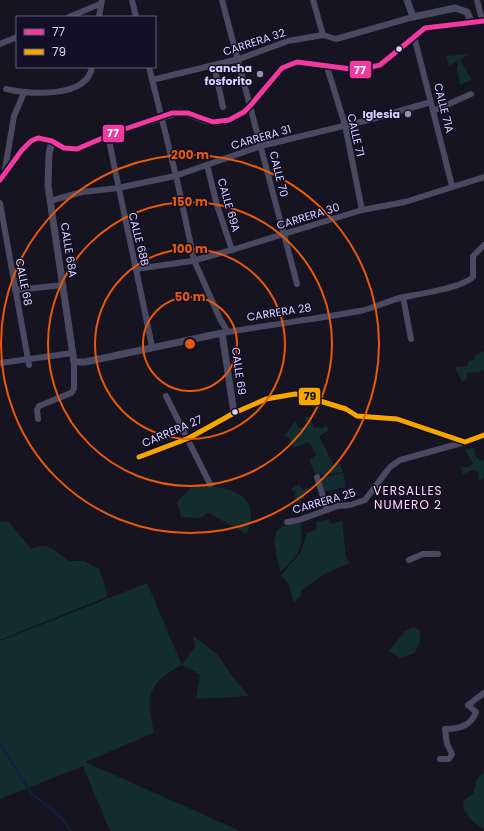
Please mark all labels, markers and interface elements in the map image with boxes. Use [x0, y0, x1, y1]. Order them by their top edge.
legend [16, 16, 156, 68]
text: 77 [52, 23, 66, 40]
street label: CARRERA 32 [221, 24, 287, 60]
text: 79 [52, 43, 66, 60]
unlabelled marker [394, 44, 404, 54]
place label: cancha fosforito [205, 60, 252, 89]
line badge: 77 [349, 60, 372, 79]
text: 77 [354, 62, 366, 78]
marker: cancha fosforito [255, 69, 265, 79]
street label: CALLE 71A [430, 81, 458, 135]
place label: Iglesia [362, 106, 400, 122]
marker: Iglesia [403, 109, 413, 119]
street label: CALLE 71 [343, 112, 369, 158]
street label: CARRERA 31 [229, 121, 293, 153]
line badge: 77 [102, 124, 125, 143]
text: 77 [107, 125, 119, 141]
text: 200 m [171, 146, 209, 163]
street label: CALLE 70 [266, 149, 292, 199]
street label: CALLE 69A [214, 176, 244, 234]
text: 150 m [172, 193, 208, 210]
street label: CARRERA 30 [274, 199, 342, 233]
street label: CALLE 68B [125, 211, 153, 268]
street label: CALLE 68A [57, 221, 81, 279]
text: 100 m [172, 240, 208, 257]
street label: CALLE 68 [12, 257, 36, 307]
text: 50 m [175, 288, 206, 305]
street label: CARRERA 28 [246, 299, 313, 325]
centre of rings [183, 337, 197, 351]
street label: CALLE 69 [228, 346, 250, 396]
line badge: 79 [298, 387, 321, 406]
text: 79 [304, 388, 317, 404]
unlabelled marker [230, 407, 240, 417]
street label: CARRERA 27 [139, 411, 205, 451]
district label: VERSALLES NUMERO 2 [373, 482, 443, 513]
street label: CARRERA 25 [290, 484, 358, 518]

